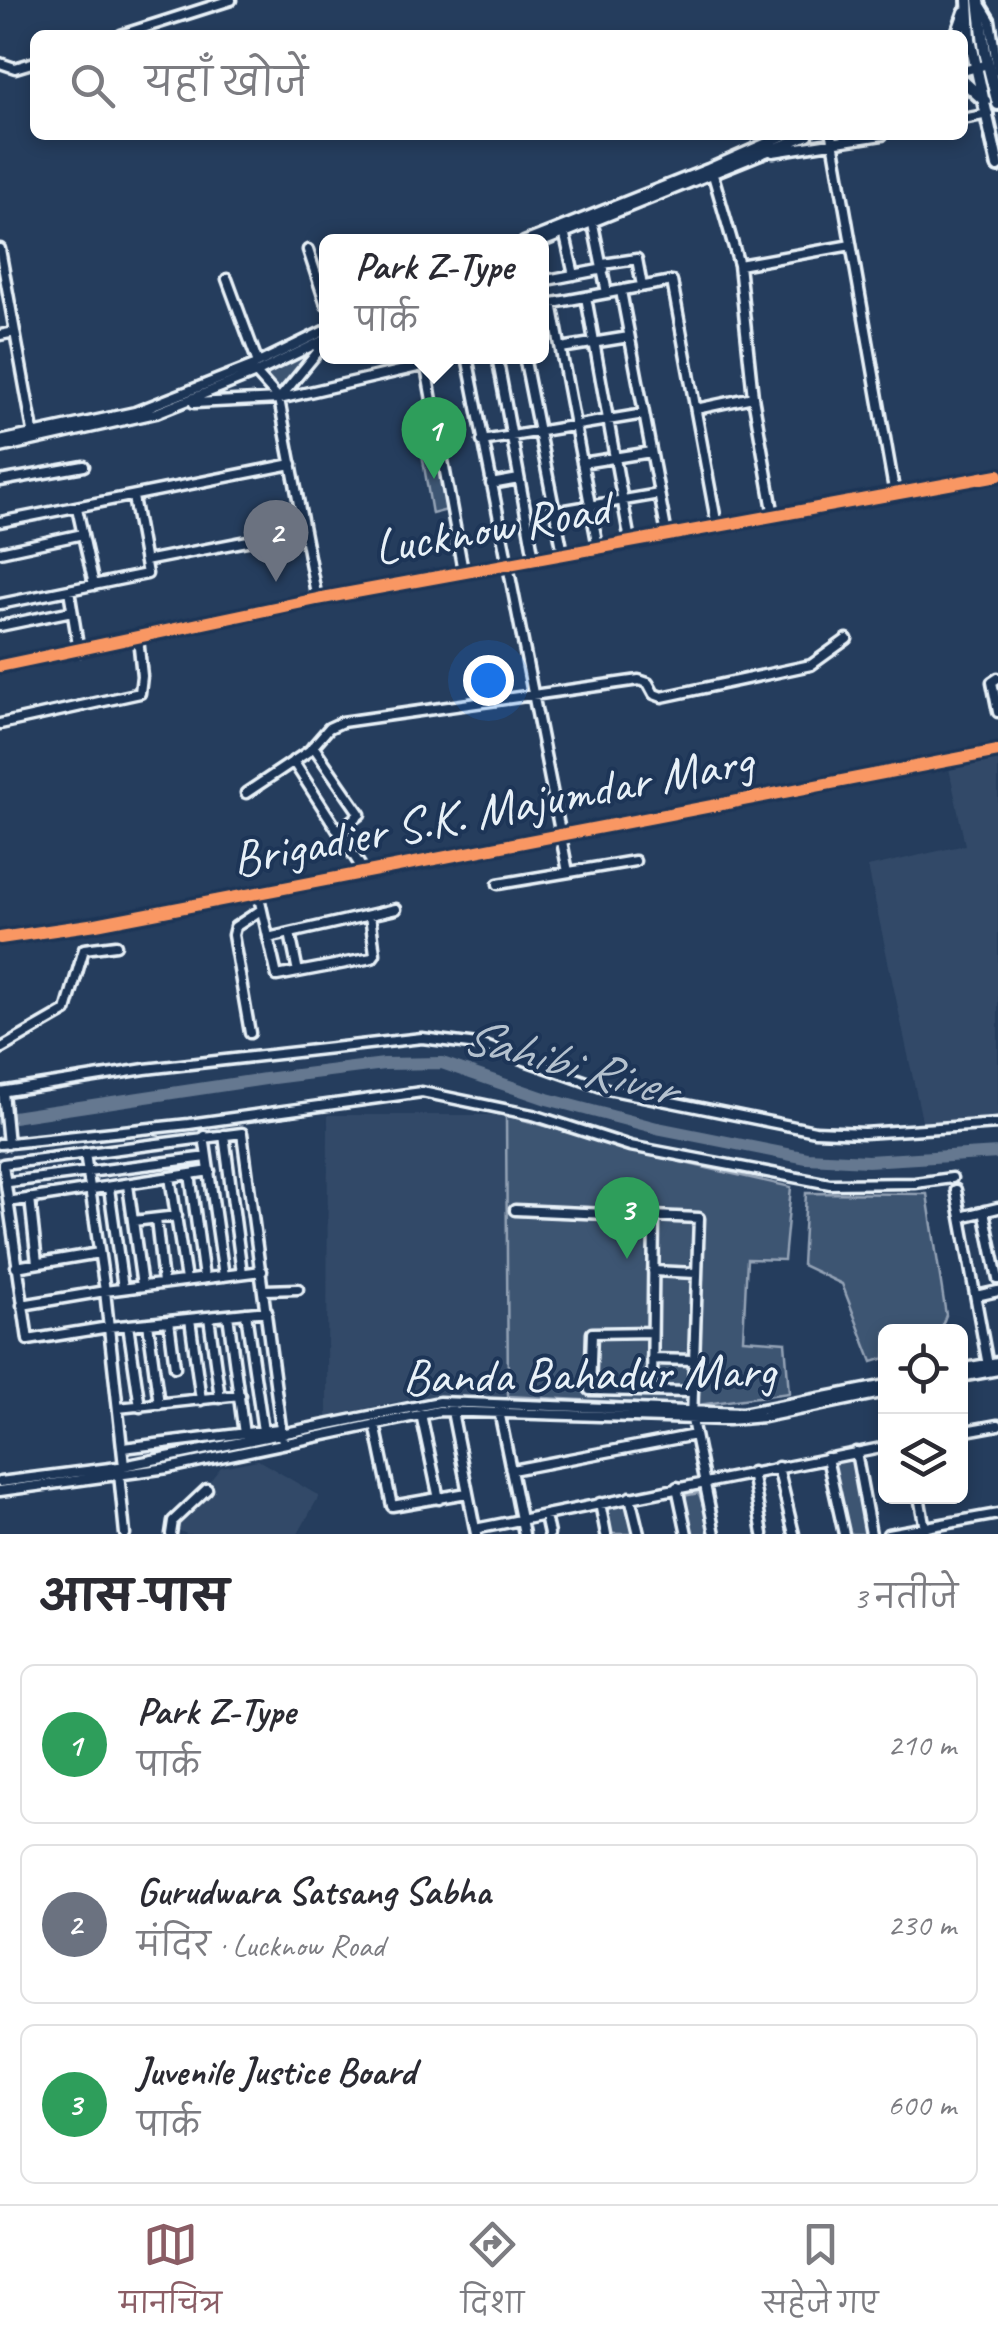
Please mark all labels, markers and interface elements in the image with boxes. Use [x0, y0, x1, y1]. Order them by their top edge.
search box [30, 30, 968, 140]
icon: search [65, 58, 120, 113]
text: यहाँ खोजें [145, 59, 308, 106]
popup [319, 234, 549, 364]
text: Park Z-Type [355, 243, 513, 290]
text: पार्क [355, 300, 418, 341]
pin: 1 [402, 396, 466, 479]
street label: Lucknow Road [369, 475, 621, 579]
pin: 2 [244, 500, 308, 582]
your location [463, 655, 514, 706]
street label: Brigadier S.K. Majumdar Marg [227, 727, 761, 891]
water label: Sahibi River [456, 1002, 691, 1124]
pin: 3 [594, 1176, 660, 1259]
map controls [878, 1324, 968, 1504]
button: locate [878, 1324, 968, 1414]
street label: Banda Bahadur Marg [402, 1339, 778, 1408]
button: layers [878, 1414, 968, 1504]
text: आस-पास [40, 1570, 229, 1623]
text: 3 नतीजे [853, 1577, 958, 1618]
text: Park Z-Type [137, 1688, 295, 1735]
text: 1 [67, 1724, 82, 1765]
text: 210 m [887, 1724, 956, 1765]
text: पार्क [137, 1745, 200, 1786]
text: Gurudwara Satsang Sabha [137, 1868, 491, 1915]
text: 2 [67, 1904, 82, 1945]
text: 230 m [887, 1904, 956, 1945]
text: मंदिर · Lucknow Road [137, 1925, 384, 1966]
text: Juvenile Justice Board [137, 2048, 415, 2095]
text: 3 [67, 2084, 82, 2125]
text: 600 m [887, 2084, 956, 2125]
text: पार्क [137, 2105, 200, 2146]
tab: मानचित्र [119, 2217, 222, 2334]
tab: दिशा [461, 2217, 524, 2334]
tab: सहेजे गए [763, 2217, 879, 2334]

